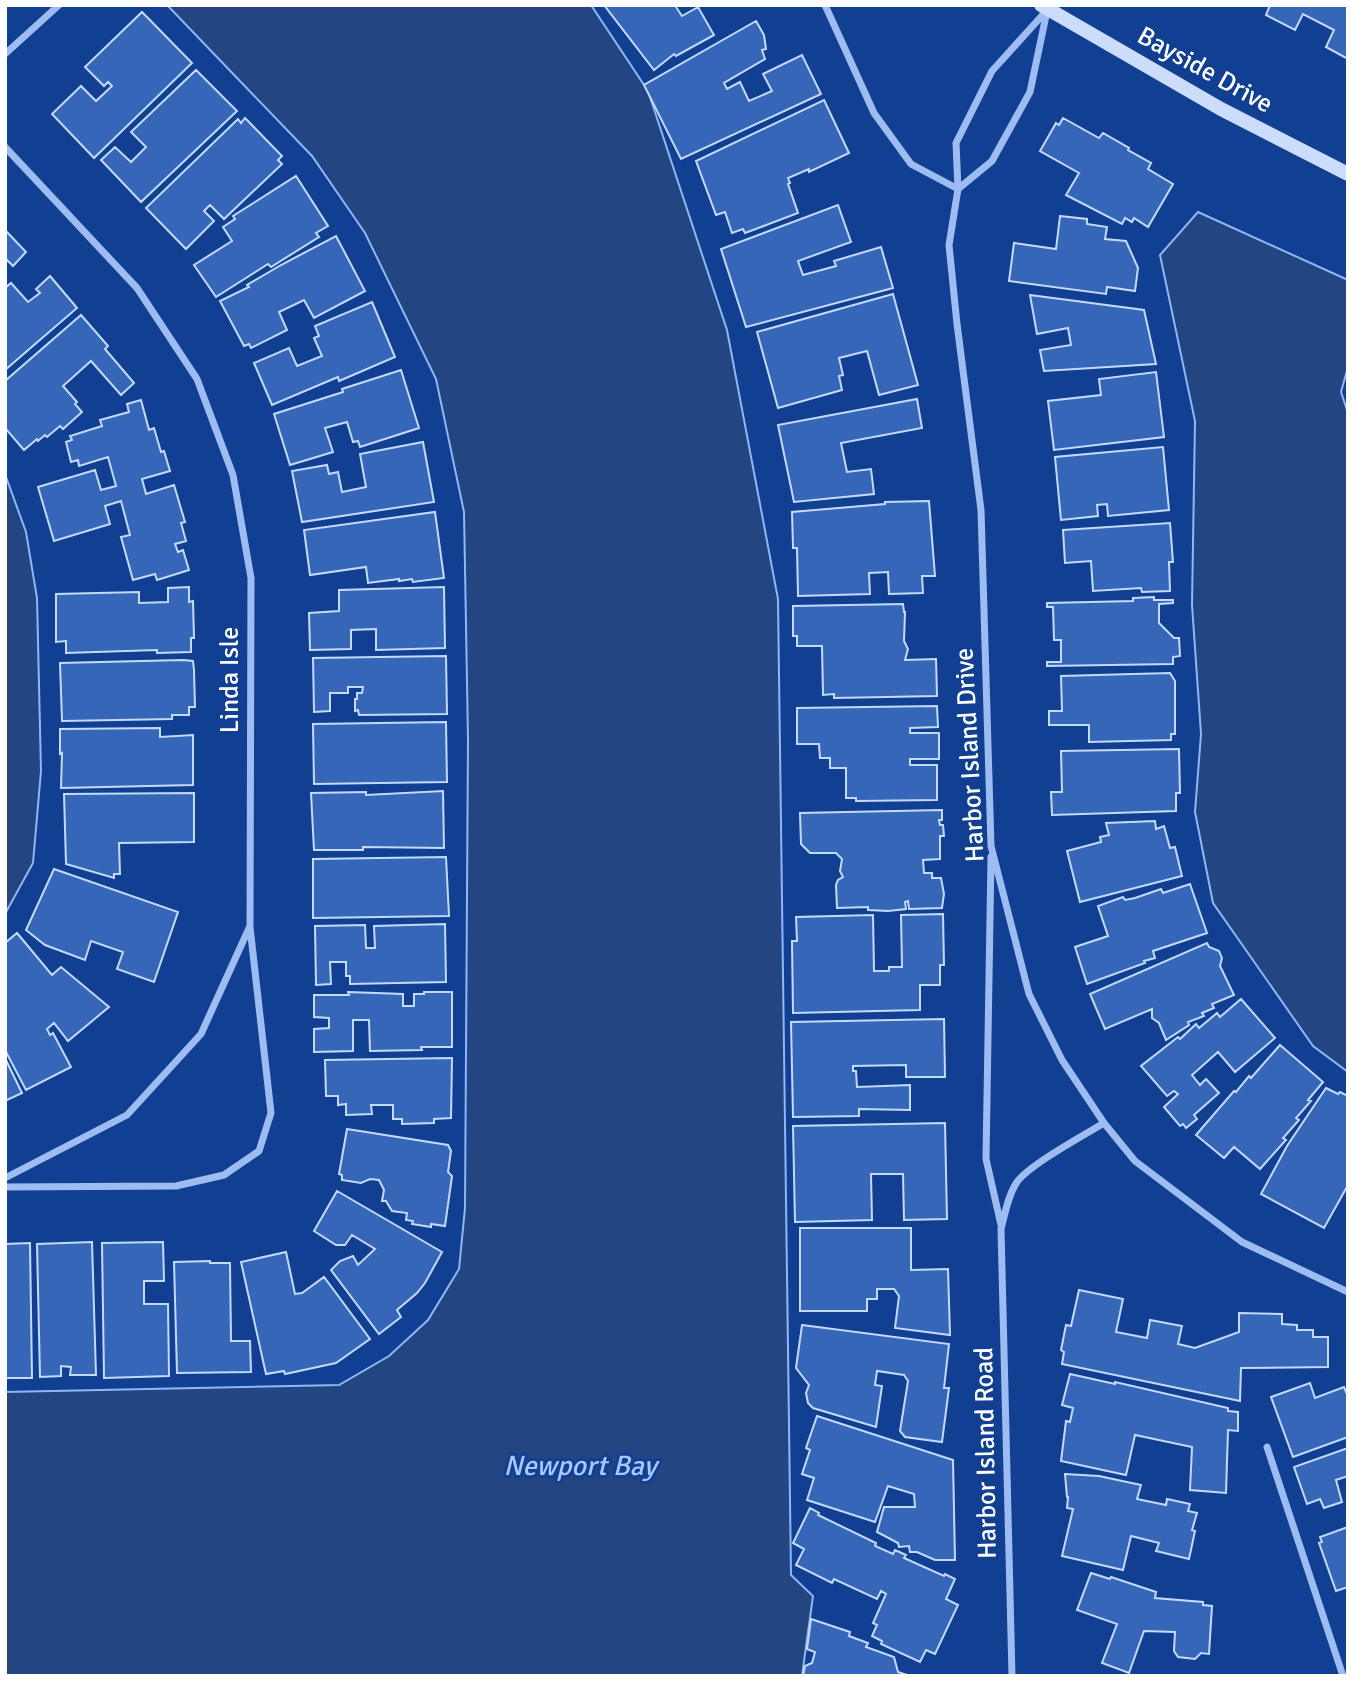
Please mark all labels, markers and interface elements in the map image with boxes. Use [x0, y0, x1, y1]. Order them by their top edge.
street label: Bayside Drive [1132, 20, 1278, 120]
street label: Linda Isle [214, 627, 246, 733]
street label: Harbor Island Drive [948, 647, 992, 863]
street label: Harbor Island Road [968, 1347, 1004, 1559]
water label: Newport Bay [503, 1449, 660, 1483]

